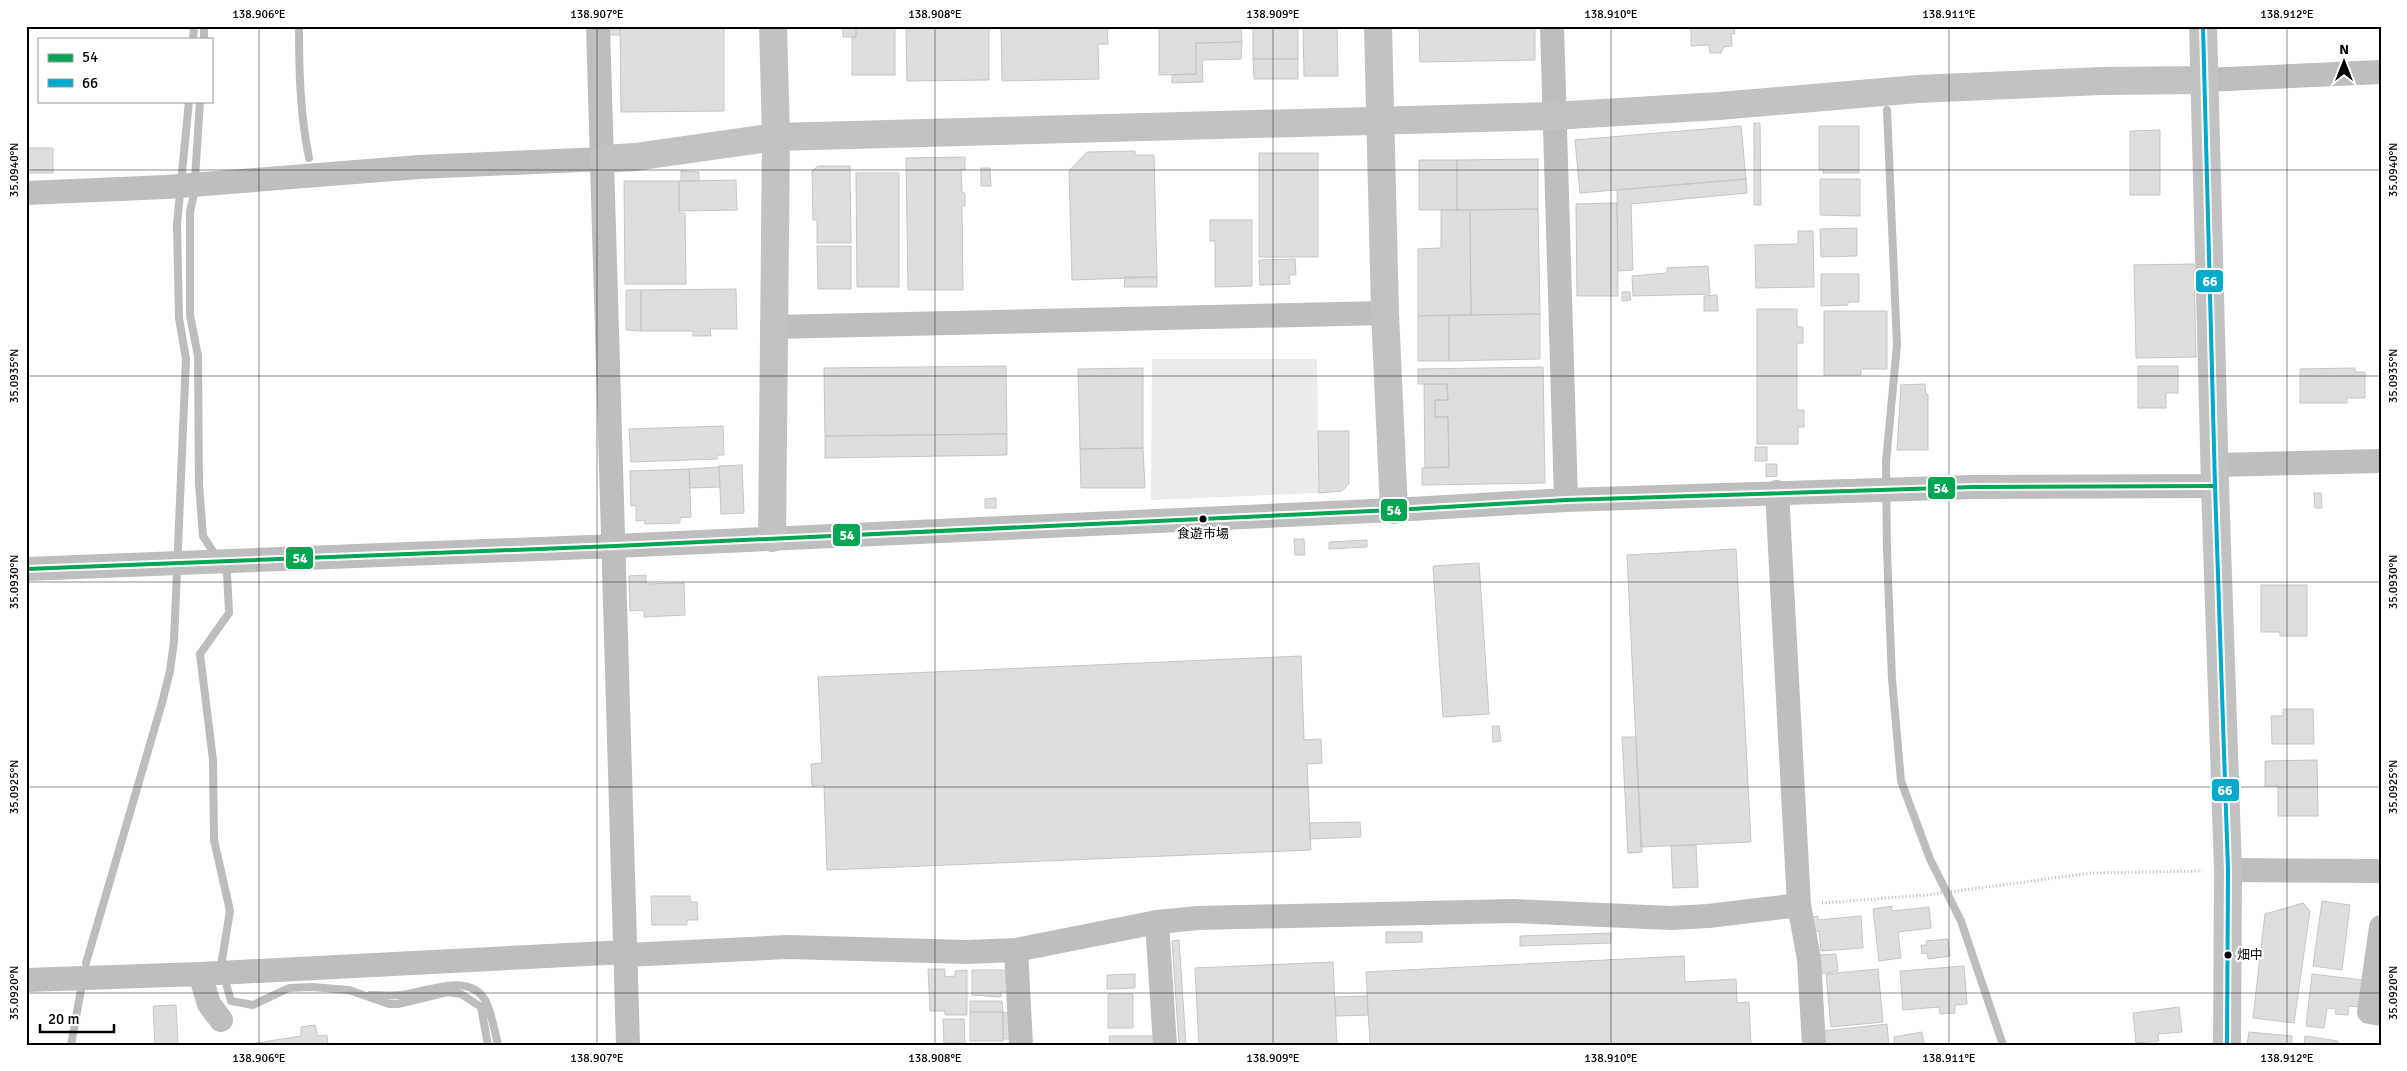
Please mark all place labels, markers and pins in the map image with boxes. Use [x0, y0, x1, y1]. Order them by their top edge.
marker: 食遊市場 [1198, 514, 1208, 524]
place label: 食遊市場 [1177, 526, 1229, 542]
place label: 畑中 [2237, 947, 2263, 963]
marker: 畑中 [2223, 950, 2233, 960]

